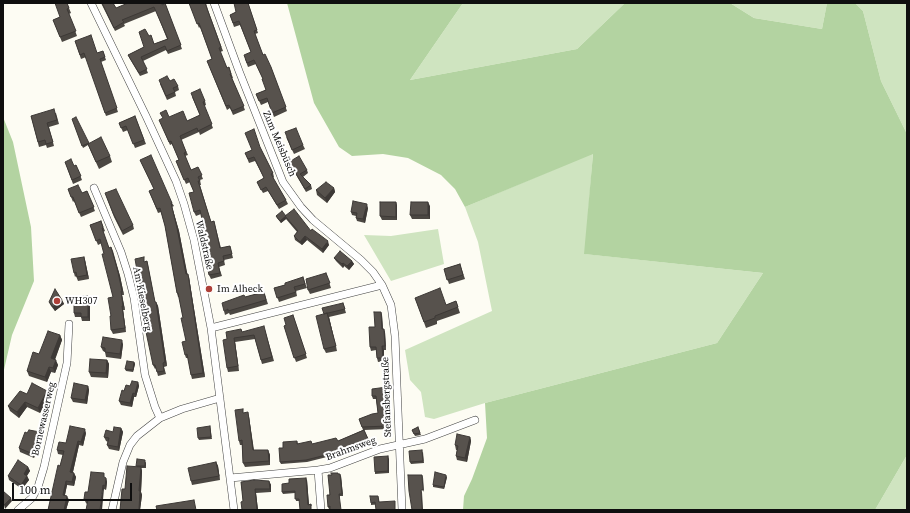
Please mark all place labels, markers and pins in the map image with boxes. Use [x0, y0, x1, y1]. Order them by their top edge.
place label: Im Alheck [217, 283, 263, 295]
marker: Im Alheck [204, 284, 214, 294]
place label: WH307 [65, 295, 97, 307]
marker: WH307 [52, 296, 62, 306]

